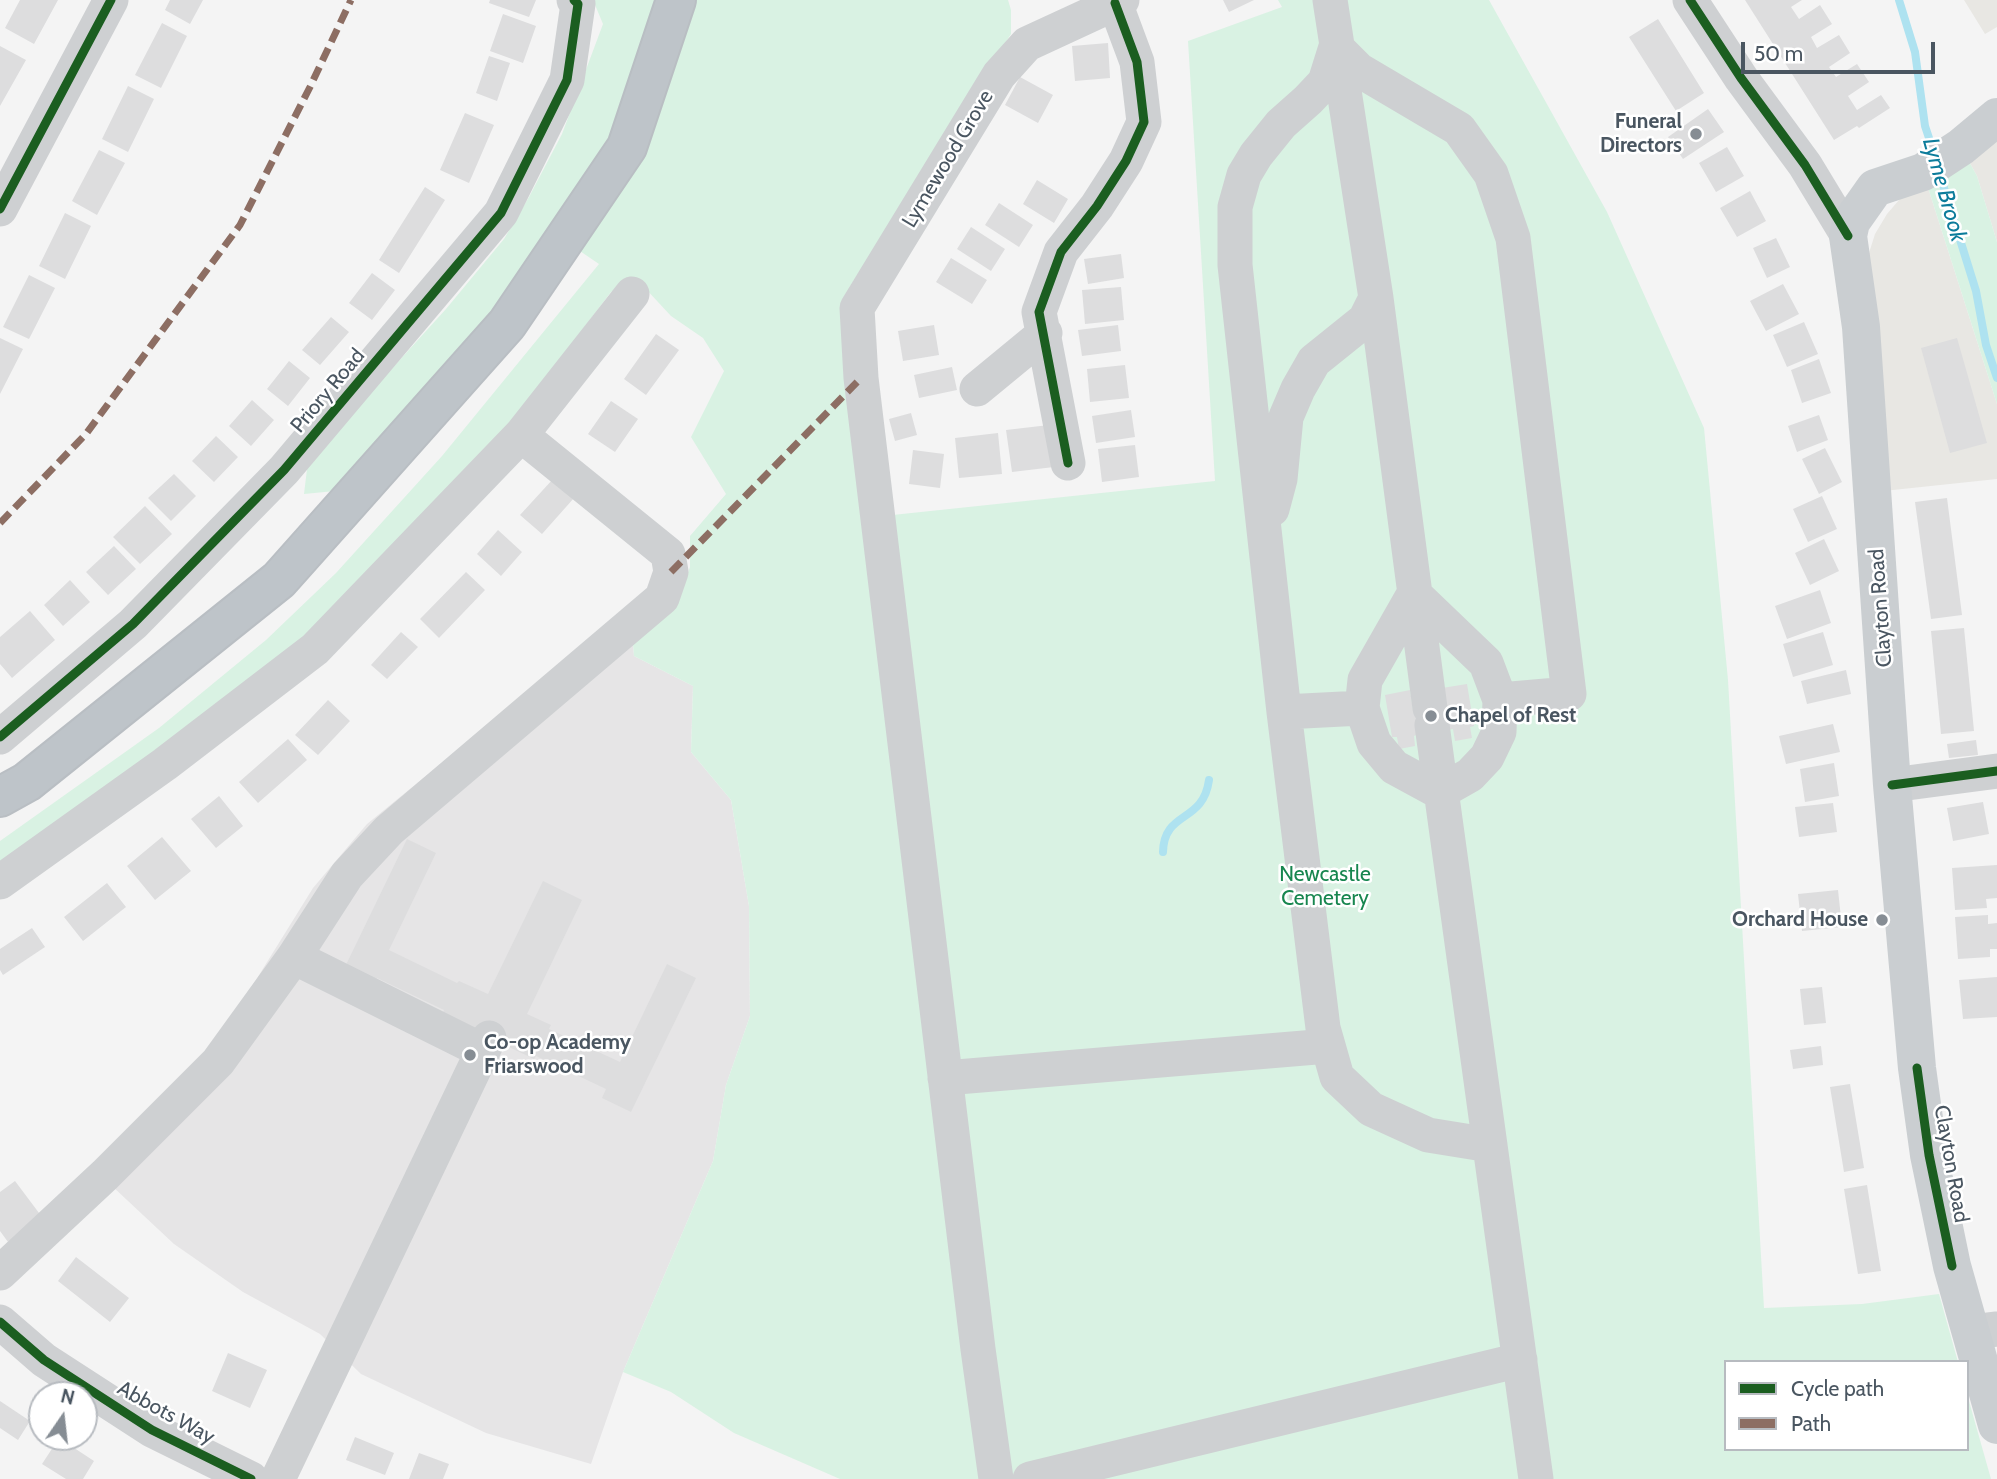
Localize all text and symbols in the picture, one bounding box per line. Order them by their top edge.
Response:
scale bar [1745,28,1939,72]
text: 50 m [1754,41,1803,66]
street label: Lymewood Grove [897,86,999,232]
place label: Funeral Directors [1600,109,1682,159]
marker: Funeral Directors [1688,126,1704,142]
water label: Lyme Brook [1916,135,1972,245]
street label: Priory Road [286,344,370,438]
street label: Clayton Road [1864,548,1898,668]
place label: Chapel of Rest [1445,703,1576,729]
marker: Chapel of Rest [1423,708,1439,724]
park label: Newcastle Cemetery [1279,862,1371,912]
place label: Orchard House [1732,907,1868,933]
marker: Orchard House [1874,912,1890,928]
place label: Co-op Academy Friarswood [484,1030,631,1080]
marker: Co-op Academy Friarswood [462,1047,478,1063]
street label: Clayton Road [1928,1103,1974,1225]
legend [1724,1360,1969,1451]
street label: Abbots Way [113,1376,219,1450]
text: Cycle path [1791,1376,1884,1401]
north arrow [28,1381,98,1451]
text: N [58,1384,77,1410]
text: Path [1791,1411,1831,1436]

